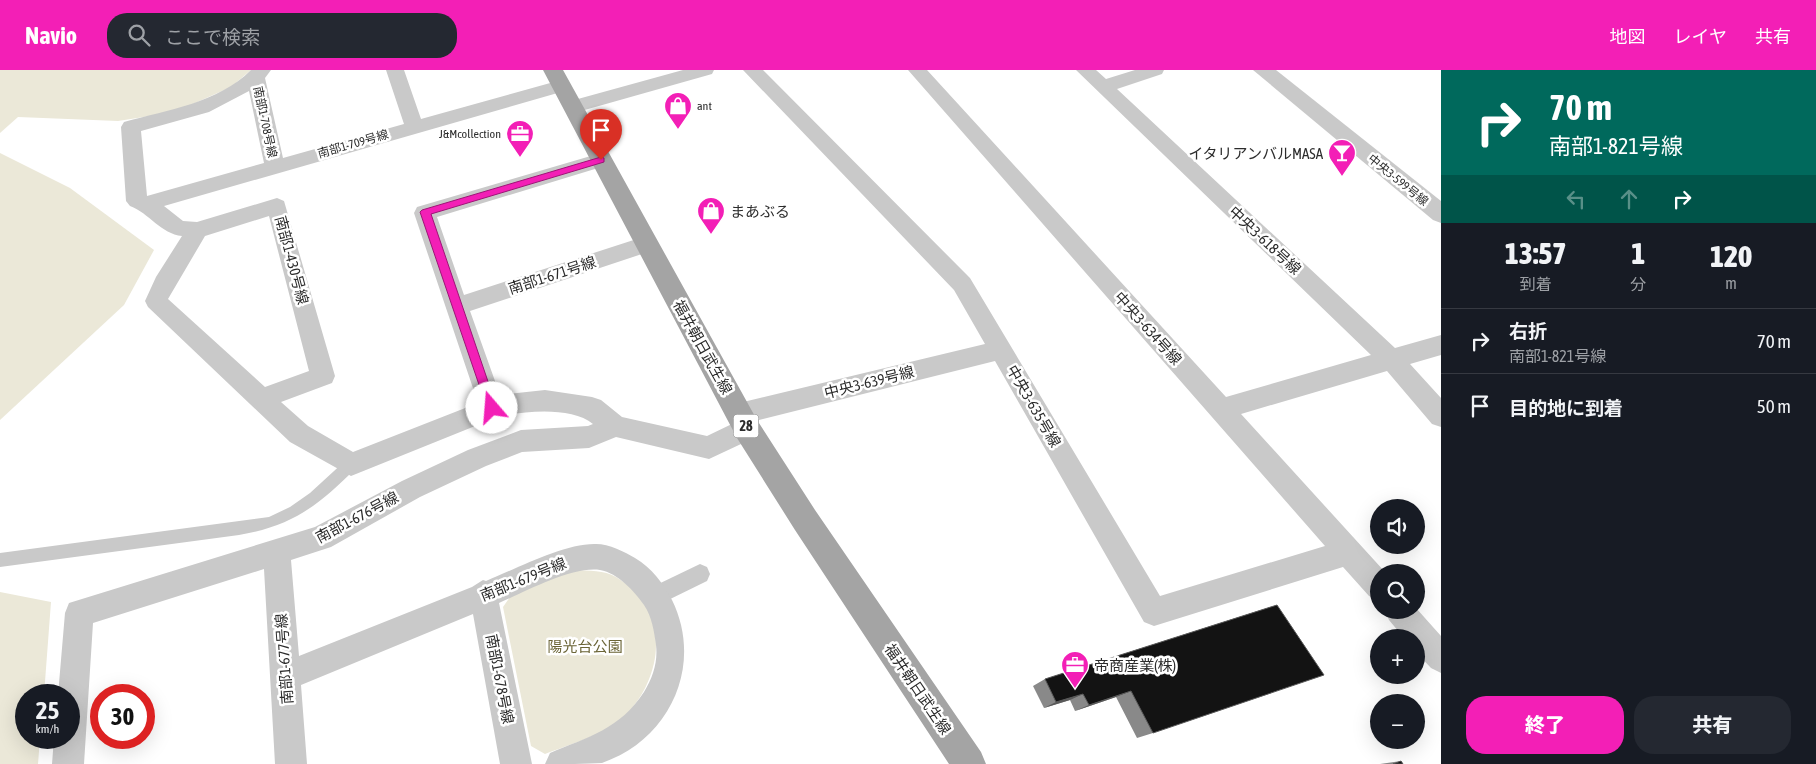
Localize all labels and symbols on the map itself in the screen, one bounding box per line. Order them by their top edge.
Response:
street label: 南部1-708号線 [251,85,279,159]
shop icon: ant [663,91,693,130]
place label: ant [697,99,712,113]
pin [580,109,622,160]
office icon: J&Mcollection [505,119,535,158]
street label: 南部1-709号線 [316,127,390,161]
place label: J&Mcollection [439,127,501,141]
bar icon: イタリアンバルMASA [1327,138,1357,177]
place label: イタリアンバルMASA [1188,145,1324,162]
street label: 中央3-599号線 [1365,151,1431,209]
shop icon: まあぶる [696,196,726,235]
street label: 中央3-618号線 [1226,202,1304,278]
place label: まあぶる [730,203,790,220]
street label: 南部1-430号線 [272,214,312,306]
street label: 南部1-671号線 [506,253,598,297]
street label: 中央3-634号線 [1111,288,1185,368]
street label: 福井朝日武生線 [670,297,736,397]
street label: 中央3-635号線 [1004,362,1064,450]
street label: 中央3-639号線 [822,363,916,401]
position arrow [465,381,517,433]
road number: 28 [734,414,758,438]
street label: 南部1-676号線 [313,488,401,546]
street label: 南部1-679号線 [478,554,568,604]
street label: 南部1-677号線 [272,613,296,705]
street label: 南部1-678号線 [483,633,517,725]
park label: 陽光台公園 [547,638,623,655]
street label: 福井朝日武生線 [882,641,954,737]
office icon: 帝商産業(株) [1060,650,1090,689]
place label: 帝商産業(株) [1094,657,1176,674]
speed limit sign: 30 [90,684,155,749]

